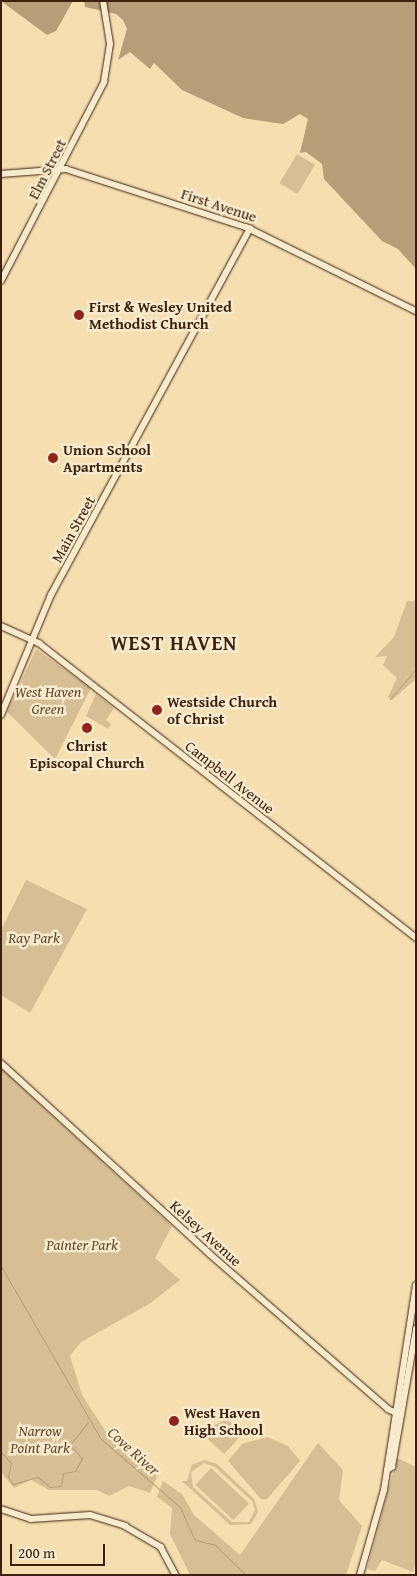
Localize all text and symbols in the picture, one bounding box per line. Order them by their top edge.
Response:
street label: Elm Street [24,136,70,202]
street label: First Avenue [179,184,259,226]
place label: First & Wesley United Methodist Church [89,297,232,332]
marker: First & Wesley United Methodist Church [73,309,85,321]
place label: Union School Apartments [63,440,151,475]
marker: Union School Apartments [47,452,59,464]
street label: Main Street [47,493,99,565]
district label: WEST HAVEN [109,630,239,654]
park label: West Haven Green [15,682,81,717]
place label: Westside Church of Christ [167,692,277,727]
marker: Westside Church of Christ [151,704,163,716]
marker: Christ Episcopal Church [81,722,93,734]
place label: Christ Episcopal Church [30,736,144,771]
street label: Campbell Avenue [182,737,278,817]
park label: Ray Park [8,929,60,947]
street label: Kelsey Avenue [167,1196,245,1270]
park label: Painter Park [46,1236,118,1254]
place label: West Haven High School [184,1403,263,1438]
marker: West Haven High School [168,1415,180,1427]
park label: Narrow Point Park [10,1421,70,1456]
water label: Cove River [104,1423,164,1479]
scale bar [12,1534,108,1566]
text: 200 m [18,1542,55,1563]

